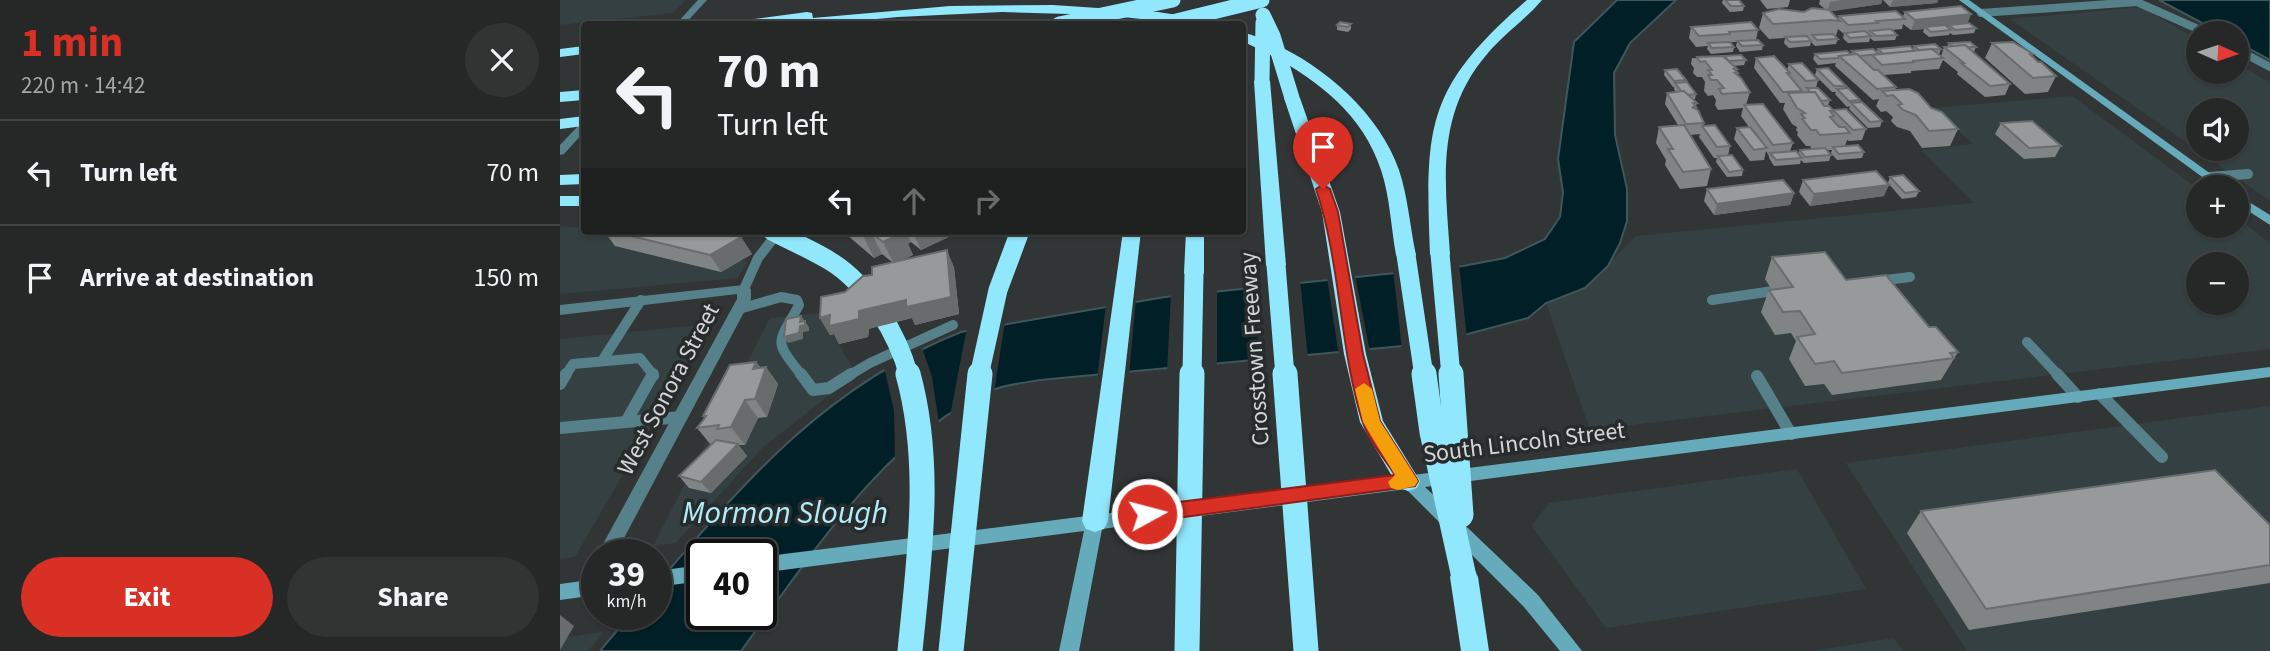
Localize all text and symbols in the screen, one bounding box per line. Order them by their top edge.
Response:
text: 1 min [21,13,123,73]
north arrow [2186,21,2249,84]
map controls [2186,21,2249,315]
button: close [465,23,539,97]
text: 70 m [717,37,821,107]
icon: left [602,49,693,140]
text: 220 m · 14:42 [21,69,145,102]
button: sound [2186,98,2249,161]
text: Turn left [717,102,828,148]
pin [1293,117,1353,189]
icon: arrive [1304,128,1342,166]
icon: left [21,154,59,192]
text: Turn left [80,154,177,191]
text: 70 m [486,154,539,191]
button: + [2186,175,2249,238]
icon: left [822,182,860,220]
icon: ahead [895,182,933,220]
icon: right [968,182,1006,220]
street label: Crosstown Freeway [1230,251,1279,447]
button: − [2186,252,2249,315]
icon: arrive [21,259,59,297]
text: Arrive at destination [80,259,314,296]
text: 150 m [473,259,539,296]
street label: West Sonora Street [608,297,728,481]
street label: South Lincoln Street [1421,413,1627,472]
position arrow [1110,477,1184,551]
water label: Mormon Slough [682,490,888,536]
speed limit sign: 40 [686,539,777,630]
text: 39 [608,550,645,600]
button: Exit [21,557,273,637]
button: Share [287,557,539,637]
text: km/h [607,589,646,614]

